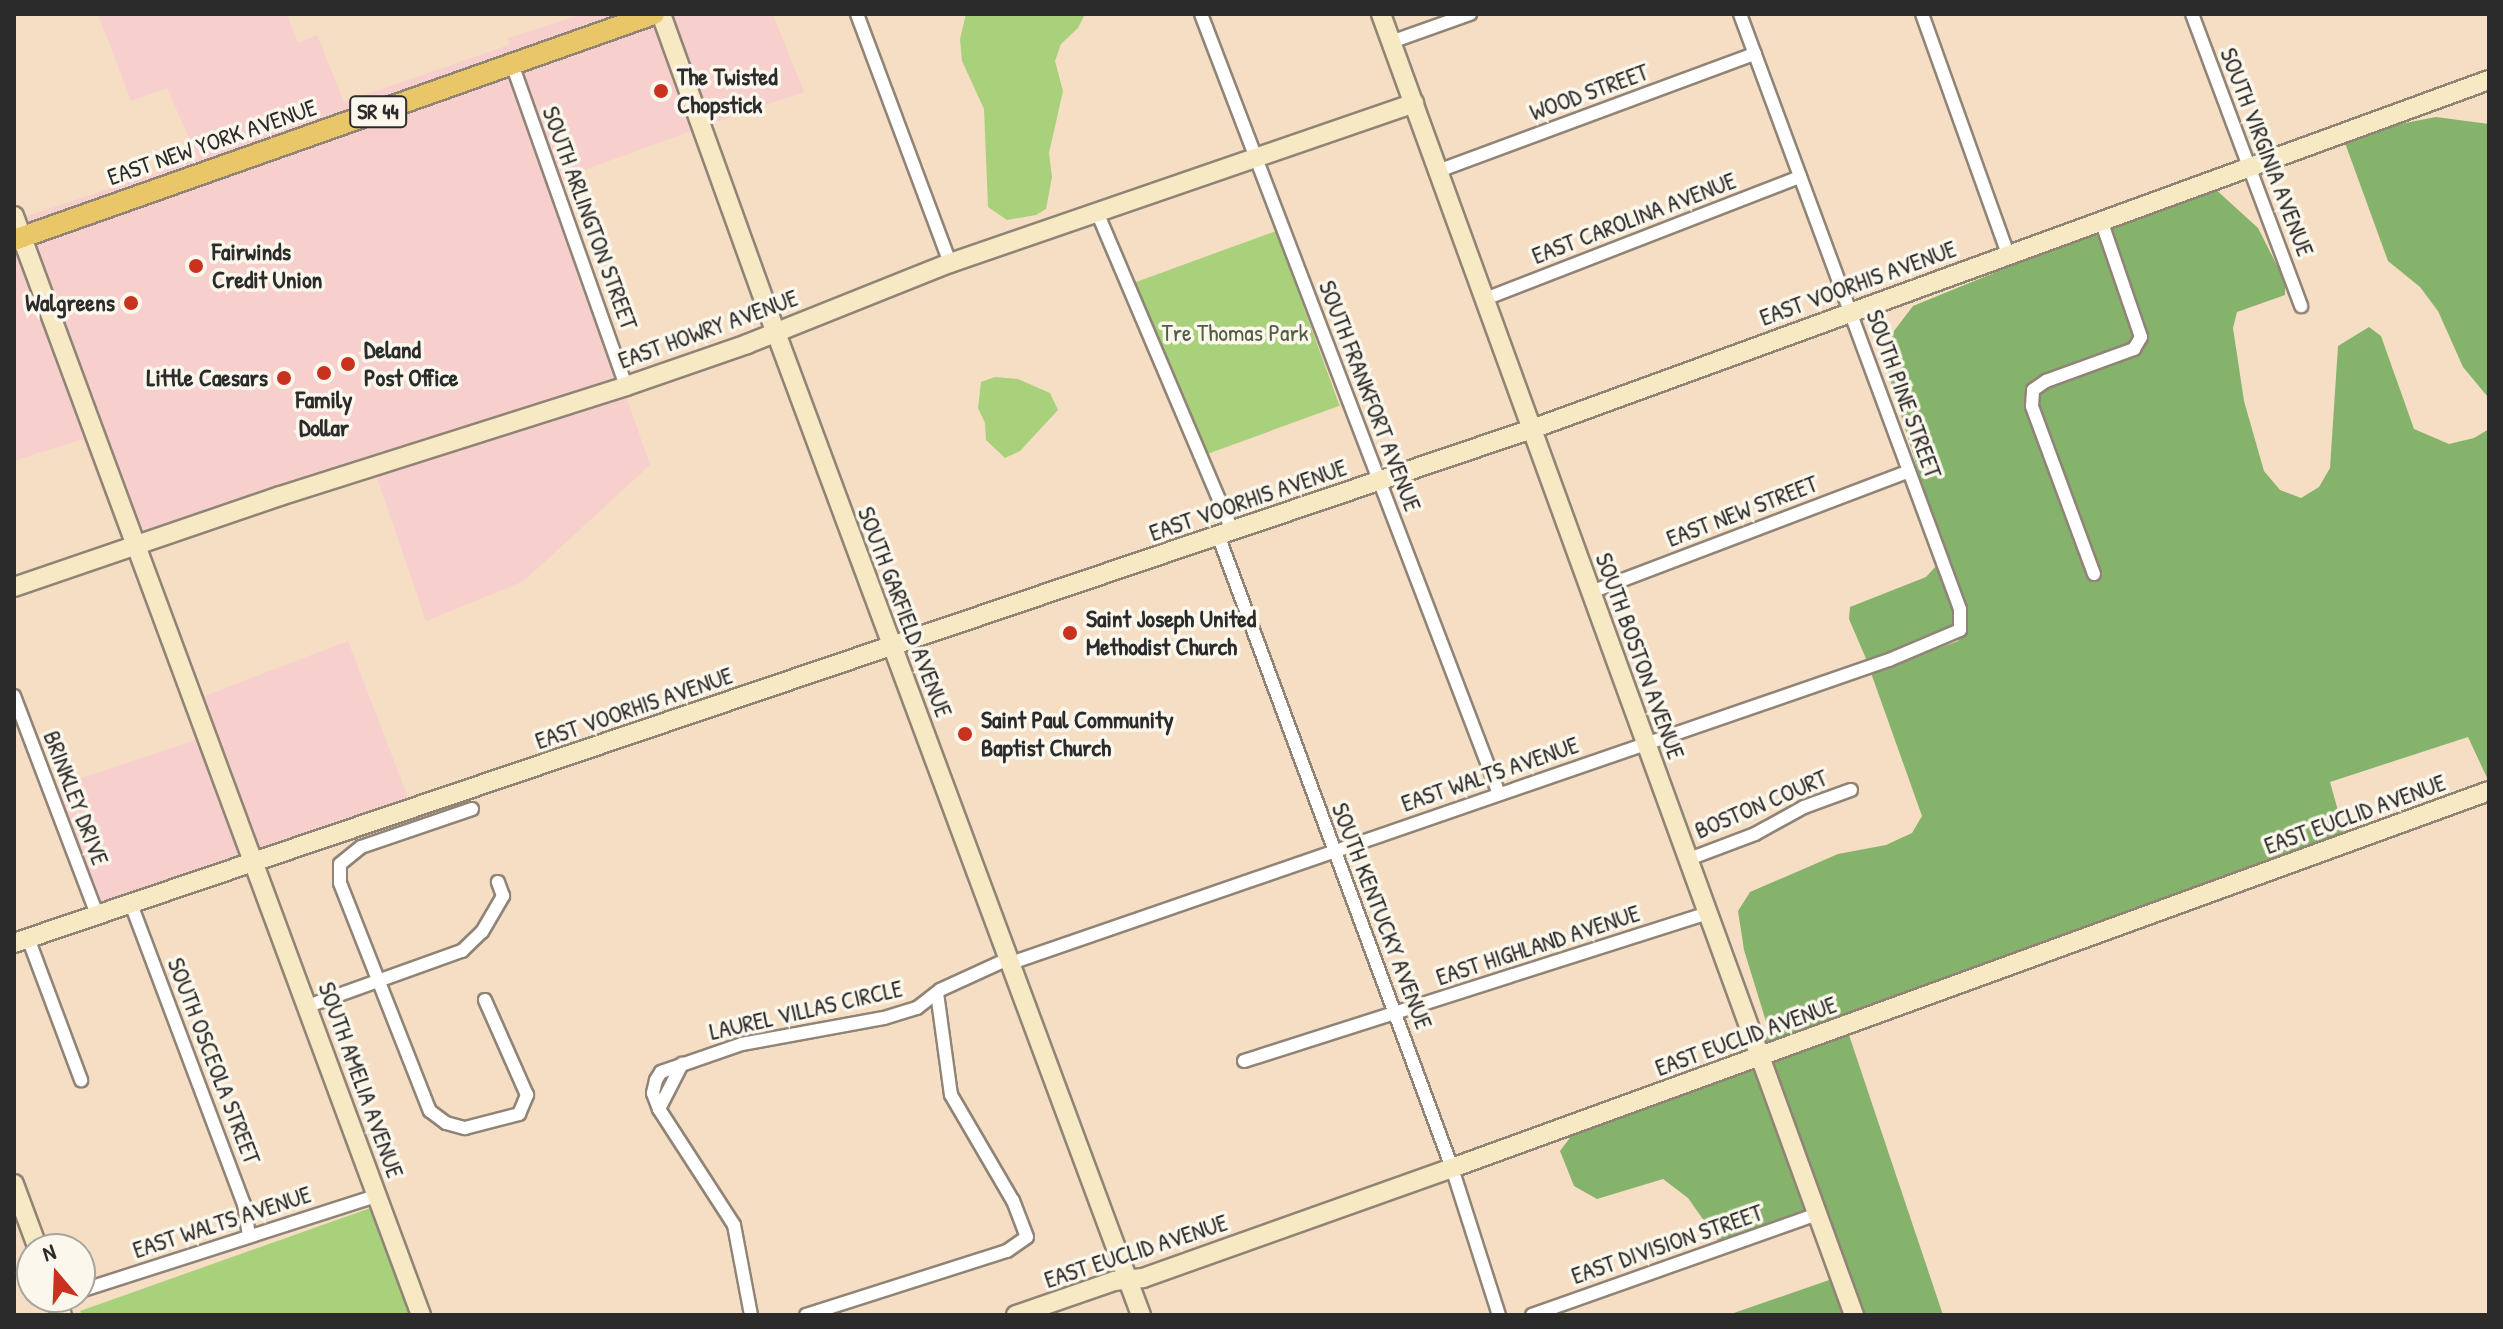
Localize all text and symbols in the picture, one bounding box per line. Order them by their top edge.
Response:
street label: SOUTH VIRGINIA AVENUE [2214,44,2320,260]
street label: WOOD STREET [1526,57,1652,127]
place label: The Twisted Chopstick [677,63,778,119]
marker: The Twisted Chopstick [652,82,670,100]
street label: EAST NEW YORK AVENUE [104,93,320,191]
road number: SR 44 [348,94,408,130]
street label: SOUTH ARLINGTON STREET [536,102,644,334]
street label: EAST CAROLINA AVENUE [1528,166,1740,270]
street label: EAST VOORHIS AVENUE [1756,234,1960,332]
place label: Fairwinds Credit Union [212,238,322,294]
marker: Fairwinds Credit Union [187,257,205,275]
street label: SOUTH FRANKFORT AVENUE [1313,277,1427,515]
street label: EAST HOWRY AVENUE [614,283,802,375]
place label: Walgreens [25,289,115,317]
marker: Walgreens [122,294,140,312]
street label: SOUTH PINE STREET [1860,306,1948,482]
park label: Tre Thomas Park [1161,319,1309,347]
place label: Deland Post Office [364,336,458,392]
marker: Deland Post Office [339,355,357,373]
place label: Little Caesars [146,364,268,392]
marker: Family Dollar [315,364,333,382]
marker: Little Caesars [275,369,293,387]
place label: Family Dollar [296,386,352,442]
street label: EAST VOORHIS AVENUE [1145,453,1351,547]
street label: EAST NEW STREET [1662,469,1822,553]
street label: SOUTH GARFIELD AVENUE [852,503,958,721]
street label: SOUTH BOSTON AVENUE [1589,549,1691,763]
place label: Saint Joseph United Methodist Church [1086,605,1256,661]
marker: Saint Joseph United Methodist Church [1061,624,1079,642]
street label: EAST VOORHIS AVENUE [531,661,737,755]
place label: Saint Paul Community Baptist Church [981,706,1174,762]
marker: Saint Paul Community Baptist Church [956,725,974,743]
street label: BRINKLEY DRIVE [37,727,115,869]
street label: EAST WALTS AVENUE [1398,730,1582,818]
street label: BOSTON COURT [1690,763,1832,845]
street label: EAST EUCLID AVENUE [2260,768,2450,860]
street label: SOUTH KENTUCKY AVENUE [1326,799,1438,1033]
street label: EAST HIGHLAND AVENUE [1433,898,1643,992]
street label: SOUTH OSCEOLA STREET [161,954,267,1168]
street label: LAUREL VILLAS CIRCLE [707,974,905,1046]
street label: SOUTH AMELIA AVENUE [312,978,410,1182]
street label: EAST EUCLID AVENUE [1651,990,1841,1082]
street label: EAST WALTS AVENUE [129,1180,315,1264]
street label: EAST DIVISION STREET [1568,1198,1766,1290]
street label: EAST EUCLID AVENUE [1041,1208,1231,1294]
north arrow [16,1233,96,1313]
text: N [38,1236,59,1268]

